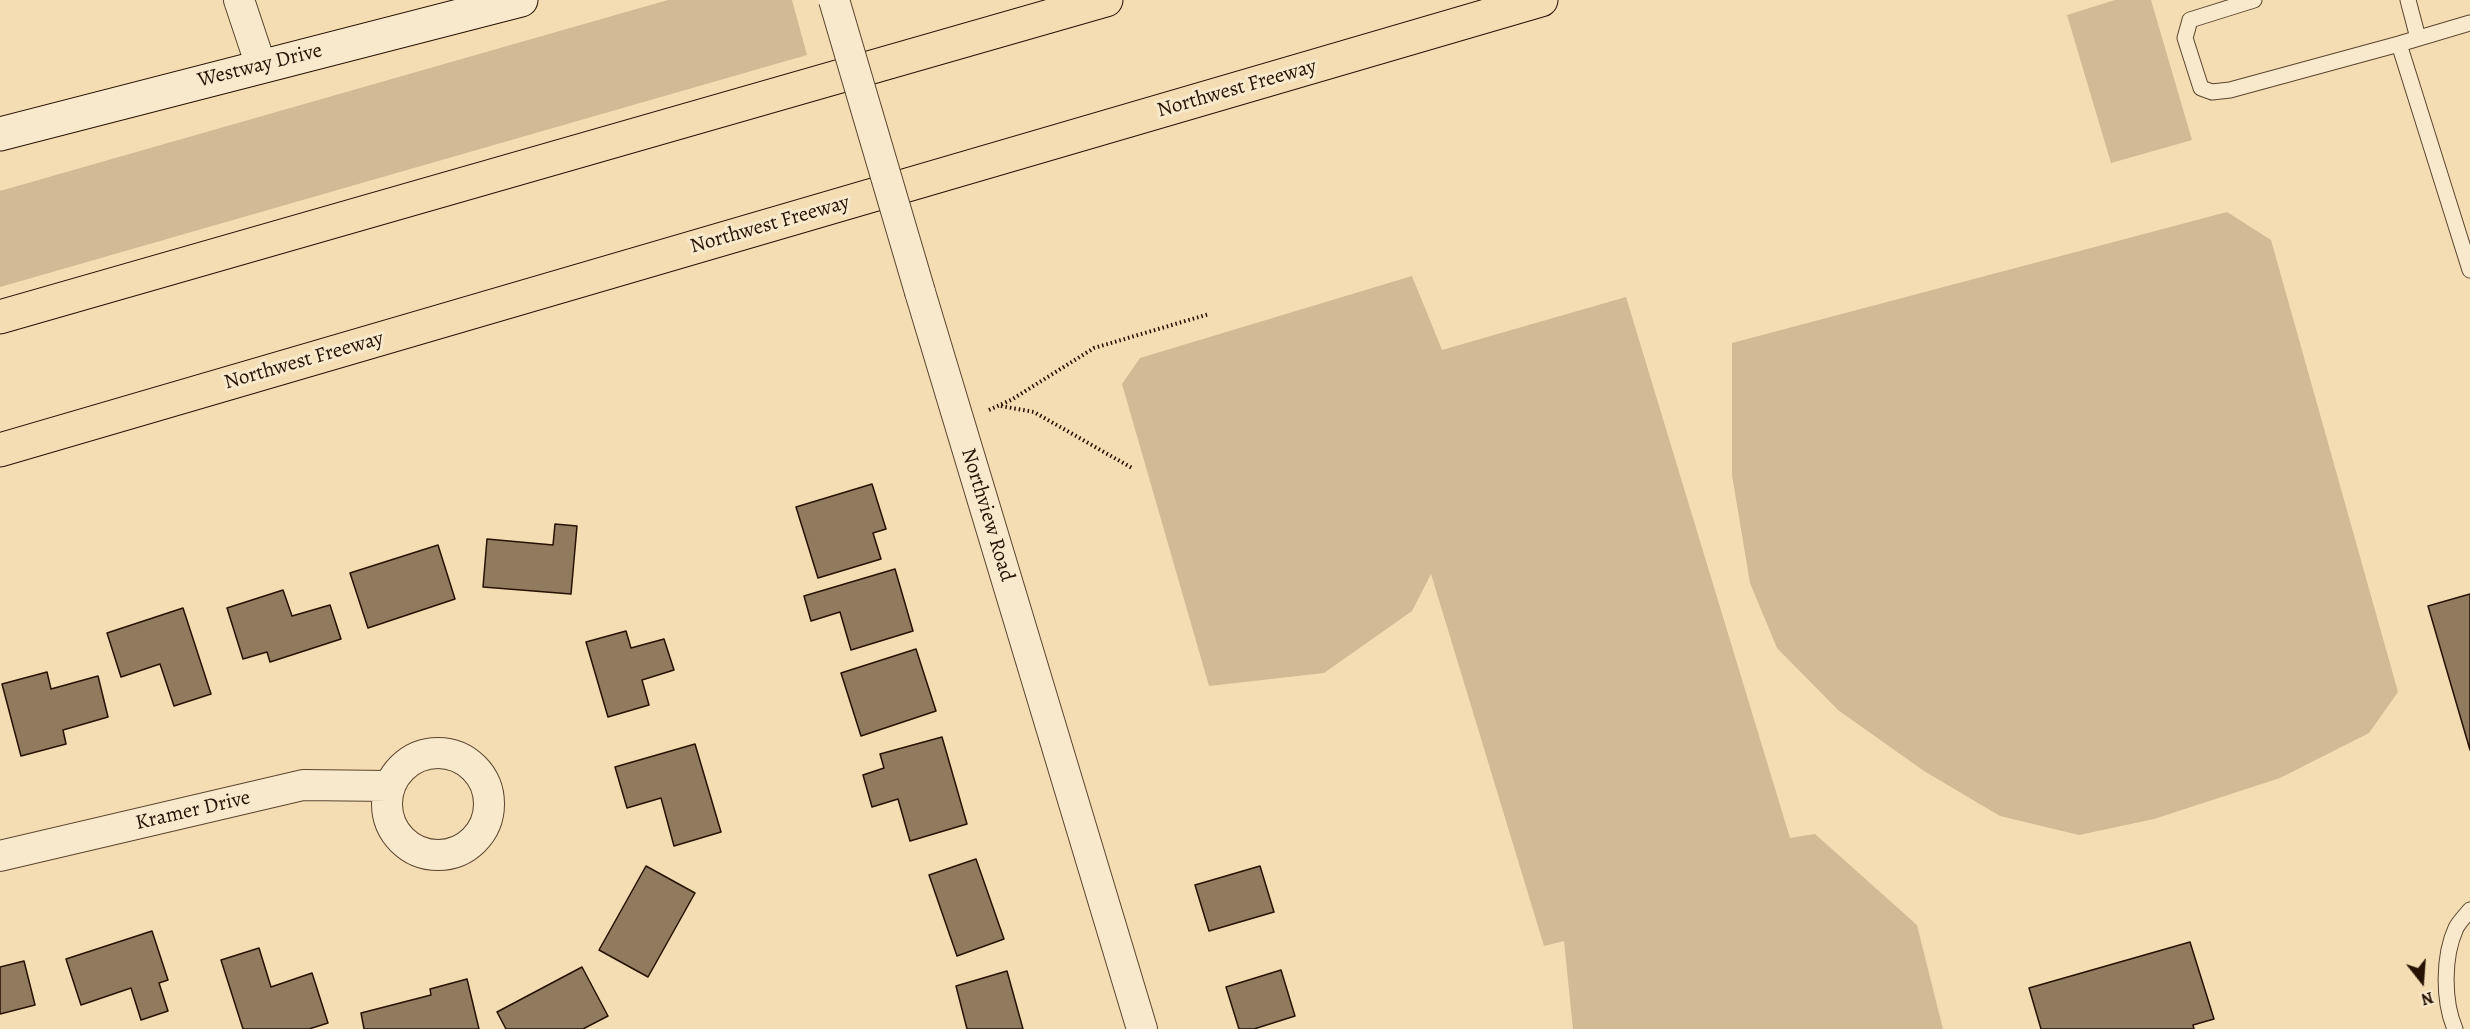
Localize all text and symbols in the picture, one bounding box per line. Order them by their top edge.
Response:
street label: Westway Drive [195,38,325,94]
street label: Northwest Freeway [1154,54,1320,124]
street label: Northwest Freeway [687,190,853,260]
street label: Northwest Freeway [221,326,387,396]
street label: Northview Road [955,445,1019,585]
street label: Kramer Drive [133,786,253,836]
north arrow [2392,951,2452,1011]
text: N [2418,986,2436,1010]

